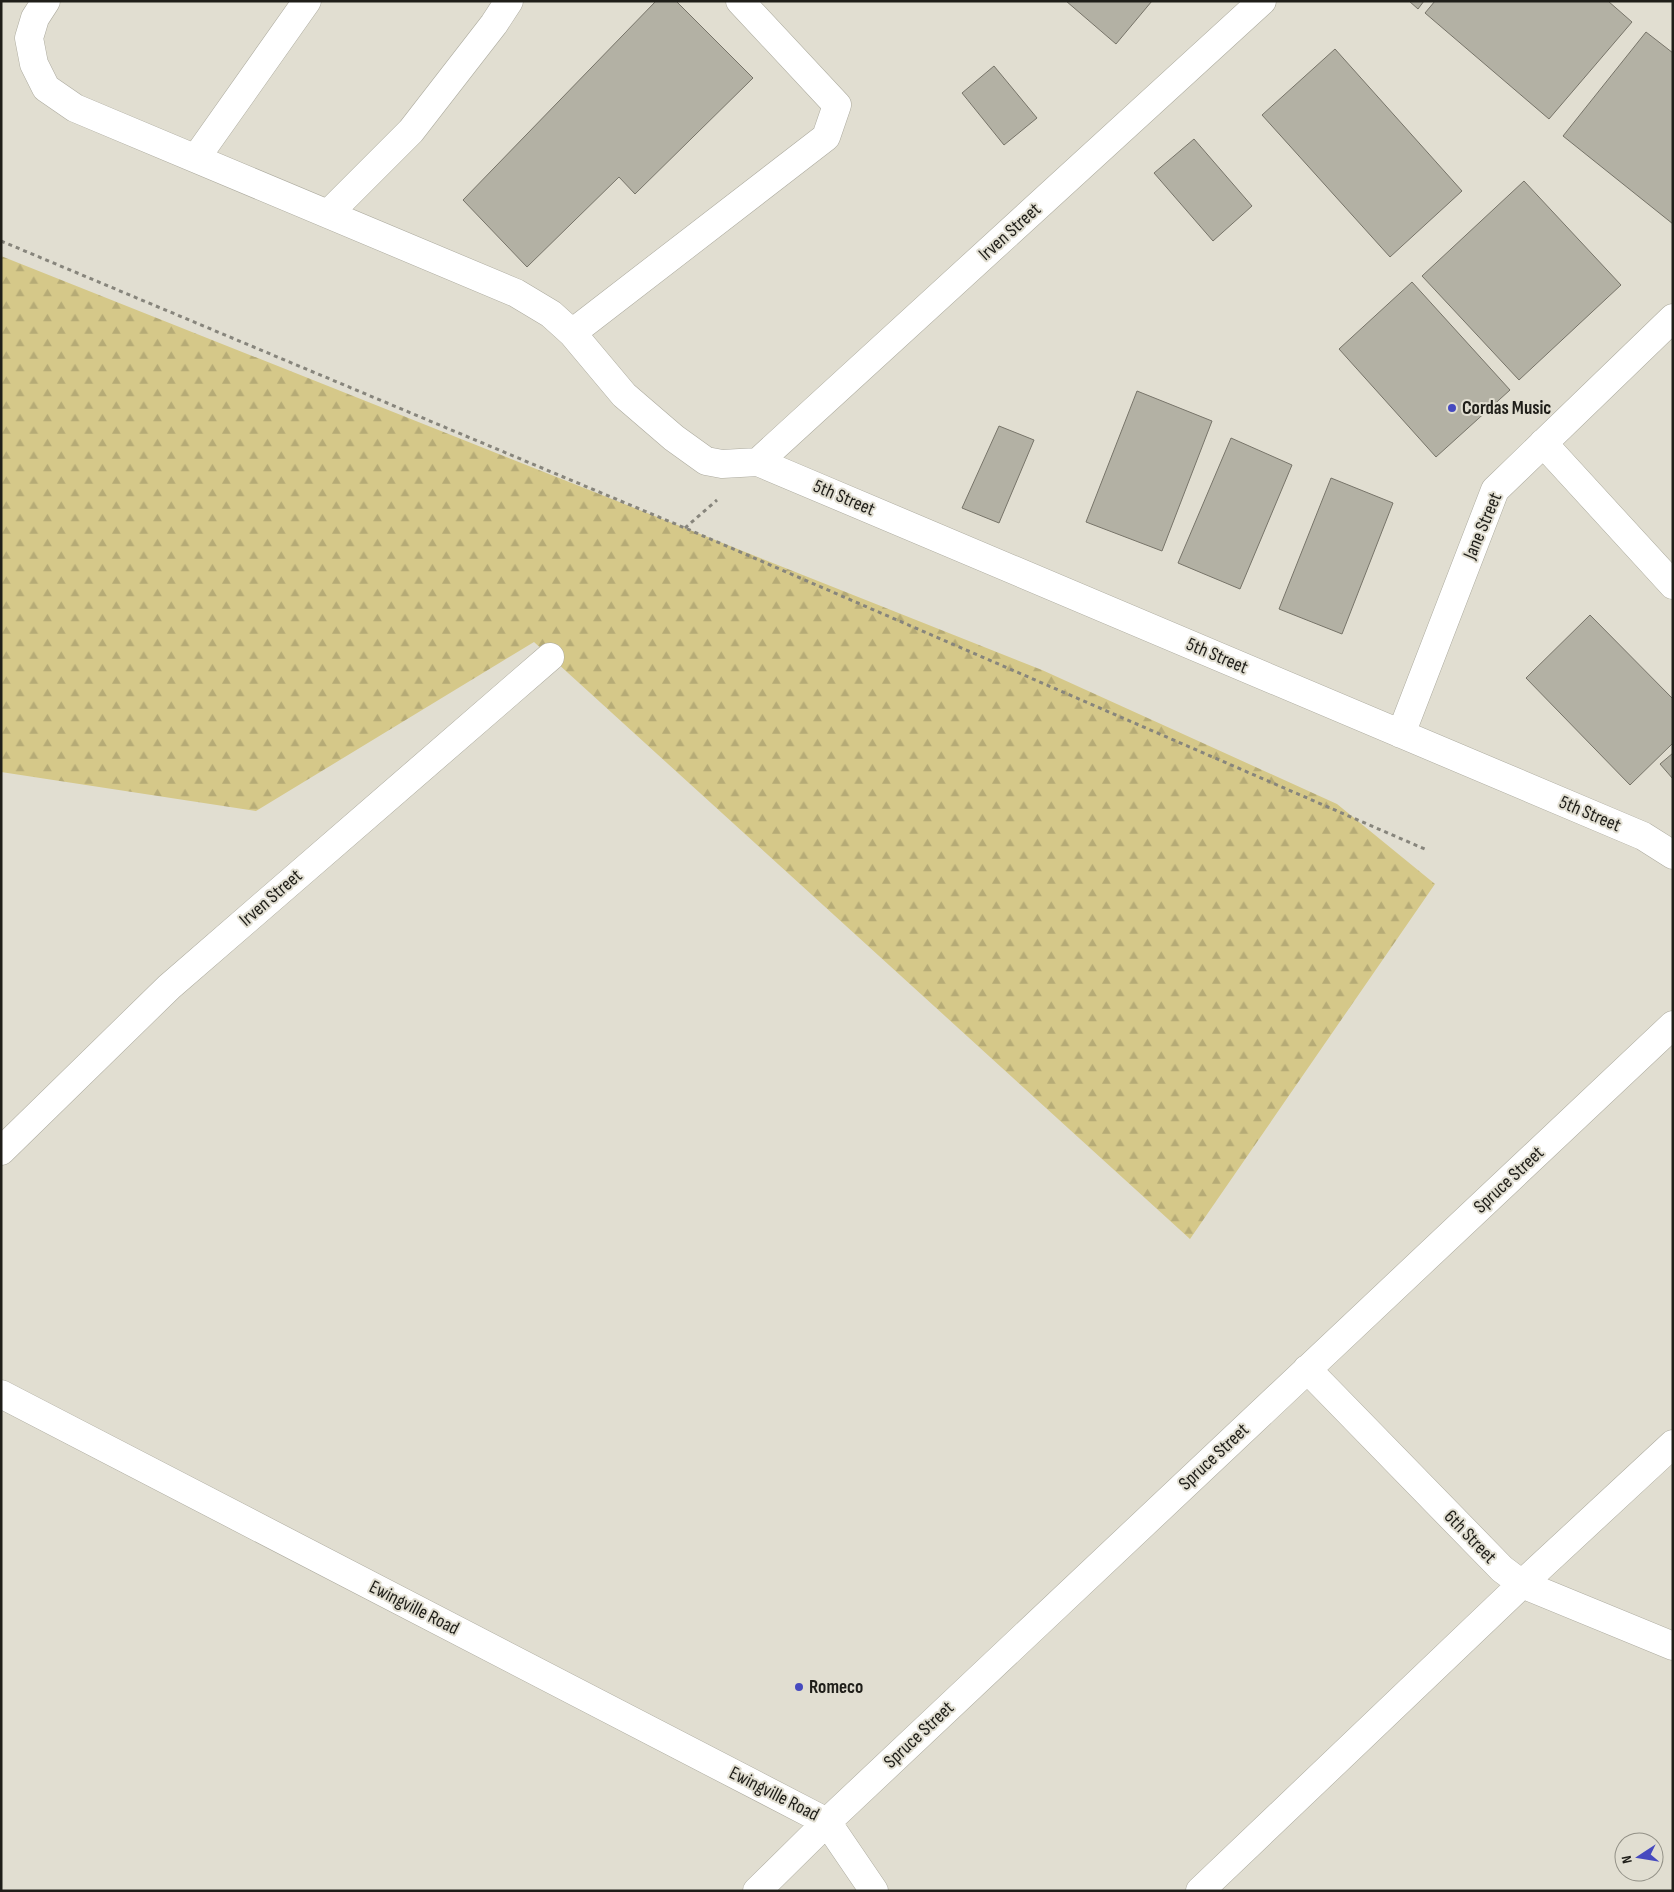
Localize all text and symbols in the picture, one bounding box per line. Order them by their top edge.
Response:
street label: Irven Street [974,198,1046,266]
place label: Cordas Music [1462,397,1551,420]
marker: Cordas Music [1446,402,1458,414]
street label: 5th Street [810,475,878,521]
street label: Jane Street [1458,489,1507,564]
street label: 5th Street [1183,633,1251,679]
street label: 5th Street [1556,791,1624,837]
street label: Irven Street [235,864,307,931]
street label: Spruce Street [1469,1142,1549,1218]
street label: Spruce Street [1174,1419,1254,1495]
street label: 6th Street [1439,1505,1501,1569]
street label: Ewingville Road [365,1576,463,1640]
place label: Romeco [809,1676,863,1699]
marker: Romeco [793,1681,805,1693]
street label: Spruce Street [879,1697,959,1773]
street label: Ewingville Road [725,1762,823,1826]
north arrow [1614,1832,1664,1882]
text: N [1618,1854,1636,1865]

